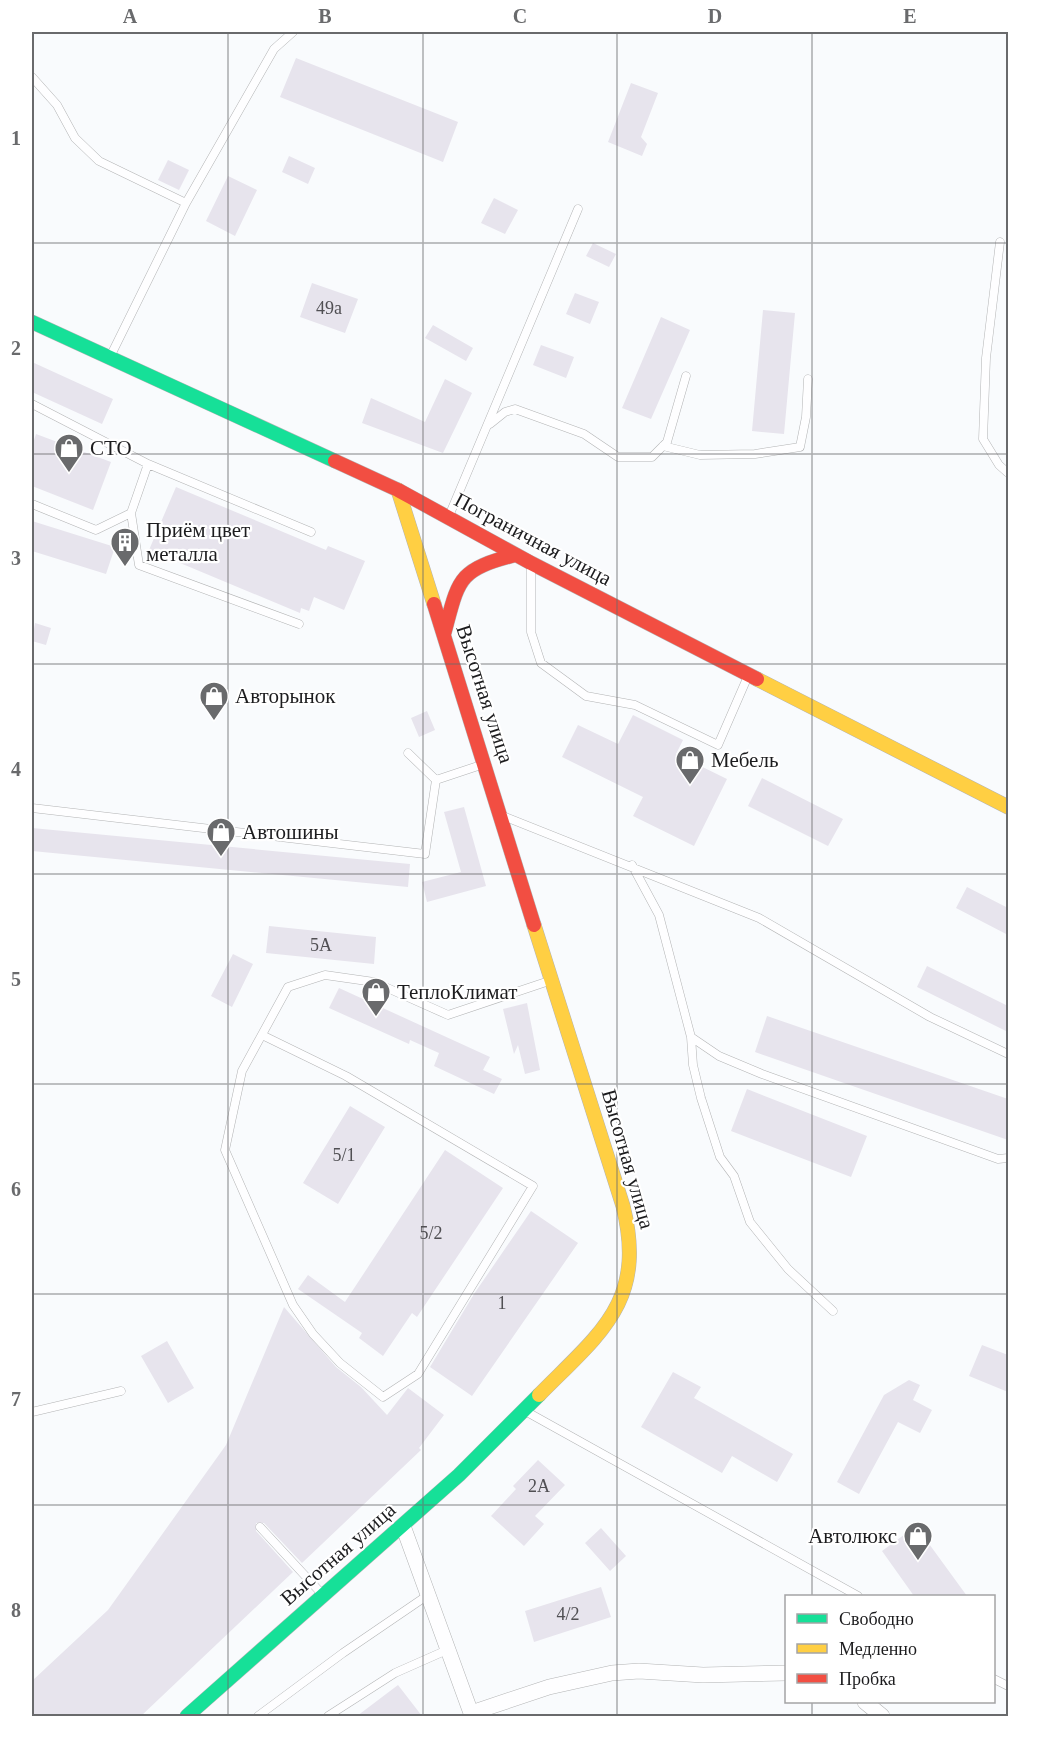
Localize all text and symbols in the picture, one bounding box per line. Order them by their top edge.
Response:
text: A [123,5,138,27]
text: B [318,5,332,27]
text: C [513,5,527,27]
text: D [708,5,722,27]
text: E [903,5,917,27]
text: 1 [11,127,21,149]
house number: 49а [316,298,342,318]
text: 2 [11,337,21,359]
shop icon: СТО [53,432,85,474]
place label: СТО [90,436,132,460]
street label: Пограничная улица [450,487,616,591]
place label: Приём цвет металла [146,518,250,566]
building icon: Приём цвет металла [109,526,141,568]
text: 3 [11,547,21,569]
street label: Высотная улица [451,622,519,767]
shop icon: Авторынок [198,680,230,722]
place label: Авторынок [235,684,336,708]
shop icon: Мебель [674,744,706,786]
place label: Мебель [711,748,779,772]
text: 4 [11,758,21,780]
shop icon: Автошины [205,816,237,858]
place label: Автошины [242,820,339,844]
house number: 5А [310,935,332,955]
text: 5 [11,968,21,990]
shop icon: ТеплоКлимат [360,976,392,1018]
place label: ТеплоКлимат [397,980,517,1004]
street label: Высотная улица [597,1086,660,1232]
house number: 5/1 [332,1145,356,1165]
text: 6 [11,1178,21,1200]
house number: 5/2 [419,1223,443,1243]
house number: 1 [498,1293,507,1313]
text: 7 [11,1388,21,1410]
house number: 2А [528,1476,550,1496]
street label: Высотная улица [276,1497,401,1610]
shop icon: Автолюкс [902,1520,934,1562]
place label: Автолюкс [808,1524,897,1548]
legend [785,1595,995,1703]
text: 8 [11,1599,21,1621]
house number: 4/2 [556,1604,580,1624]
text: Свободно [839,1609,914,1629]
text: Медленно [839,1639,917,1659]
text: Пробка [839,1669,896,1689]

